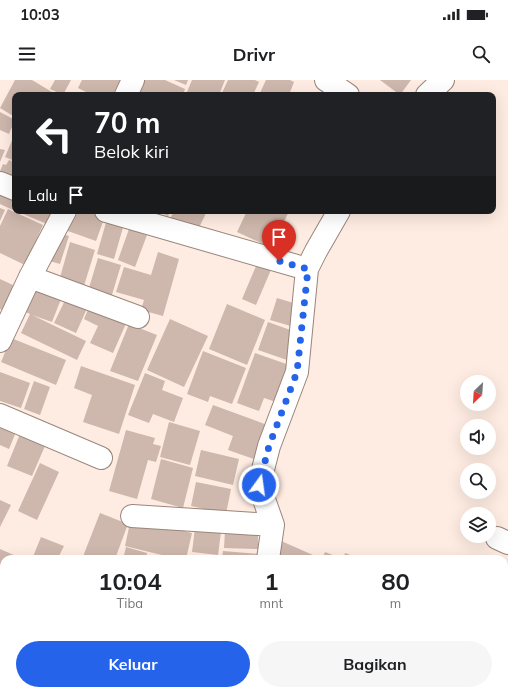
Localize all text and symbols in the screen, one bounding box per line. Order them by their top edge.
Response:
text: 10:03 [20,5,60,24]
icon: menu [16,43,38,65]
text: Drivr [233,43,275,66]
icon: search [470,43,492,65]
text: 70 m [94,105,160,140]
icon: left [28,108,80,160]
text: Belok kiri [94,140,169,163]
icon: arrive [65,184,87,206]
text: Lalu [28,186,57,205]
pin [262,220,296,261]
icon: arrive [268,226,290,248]
north arrow [460,375,496,411]
map controls [460,375,496,543]
button: sound [460,419,496,455]
button: search [460,463,496,499]
position arrow [238,464,280,506]
button: layers [460,507,496,543]
text: 10:04 [98,566,162,596]
text: 1 [264,566,279,596]
text: 80 [381,566,410,596]
text: Tiba [117,595,143,611]
text: mnt [260,595,283,611]
text: m [390,595,401,611]
button: Keluar [16,641,250,687]
button: Bagikan [258,641,492,687]

